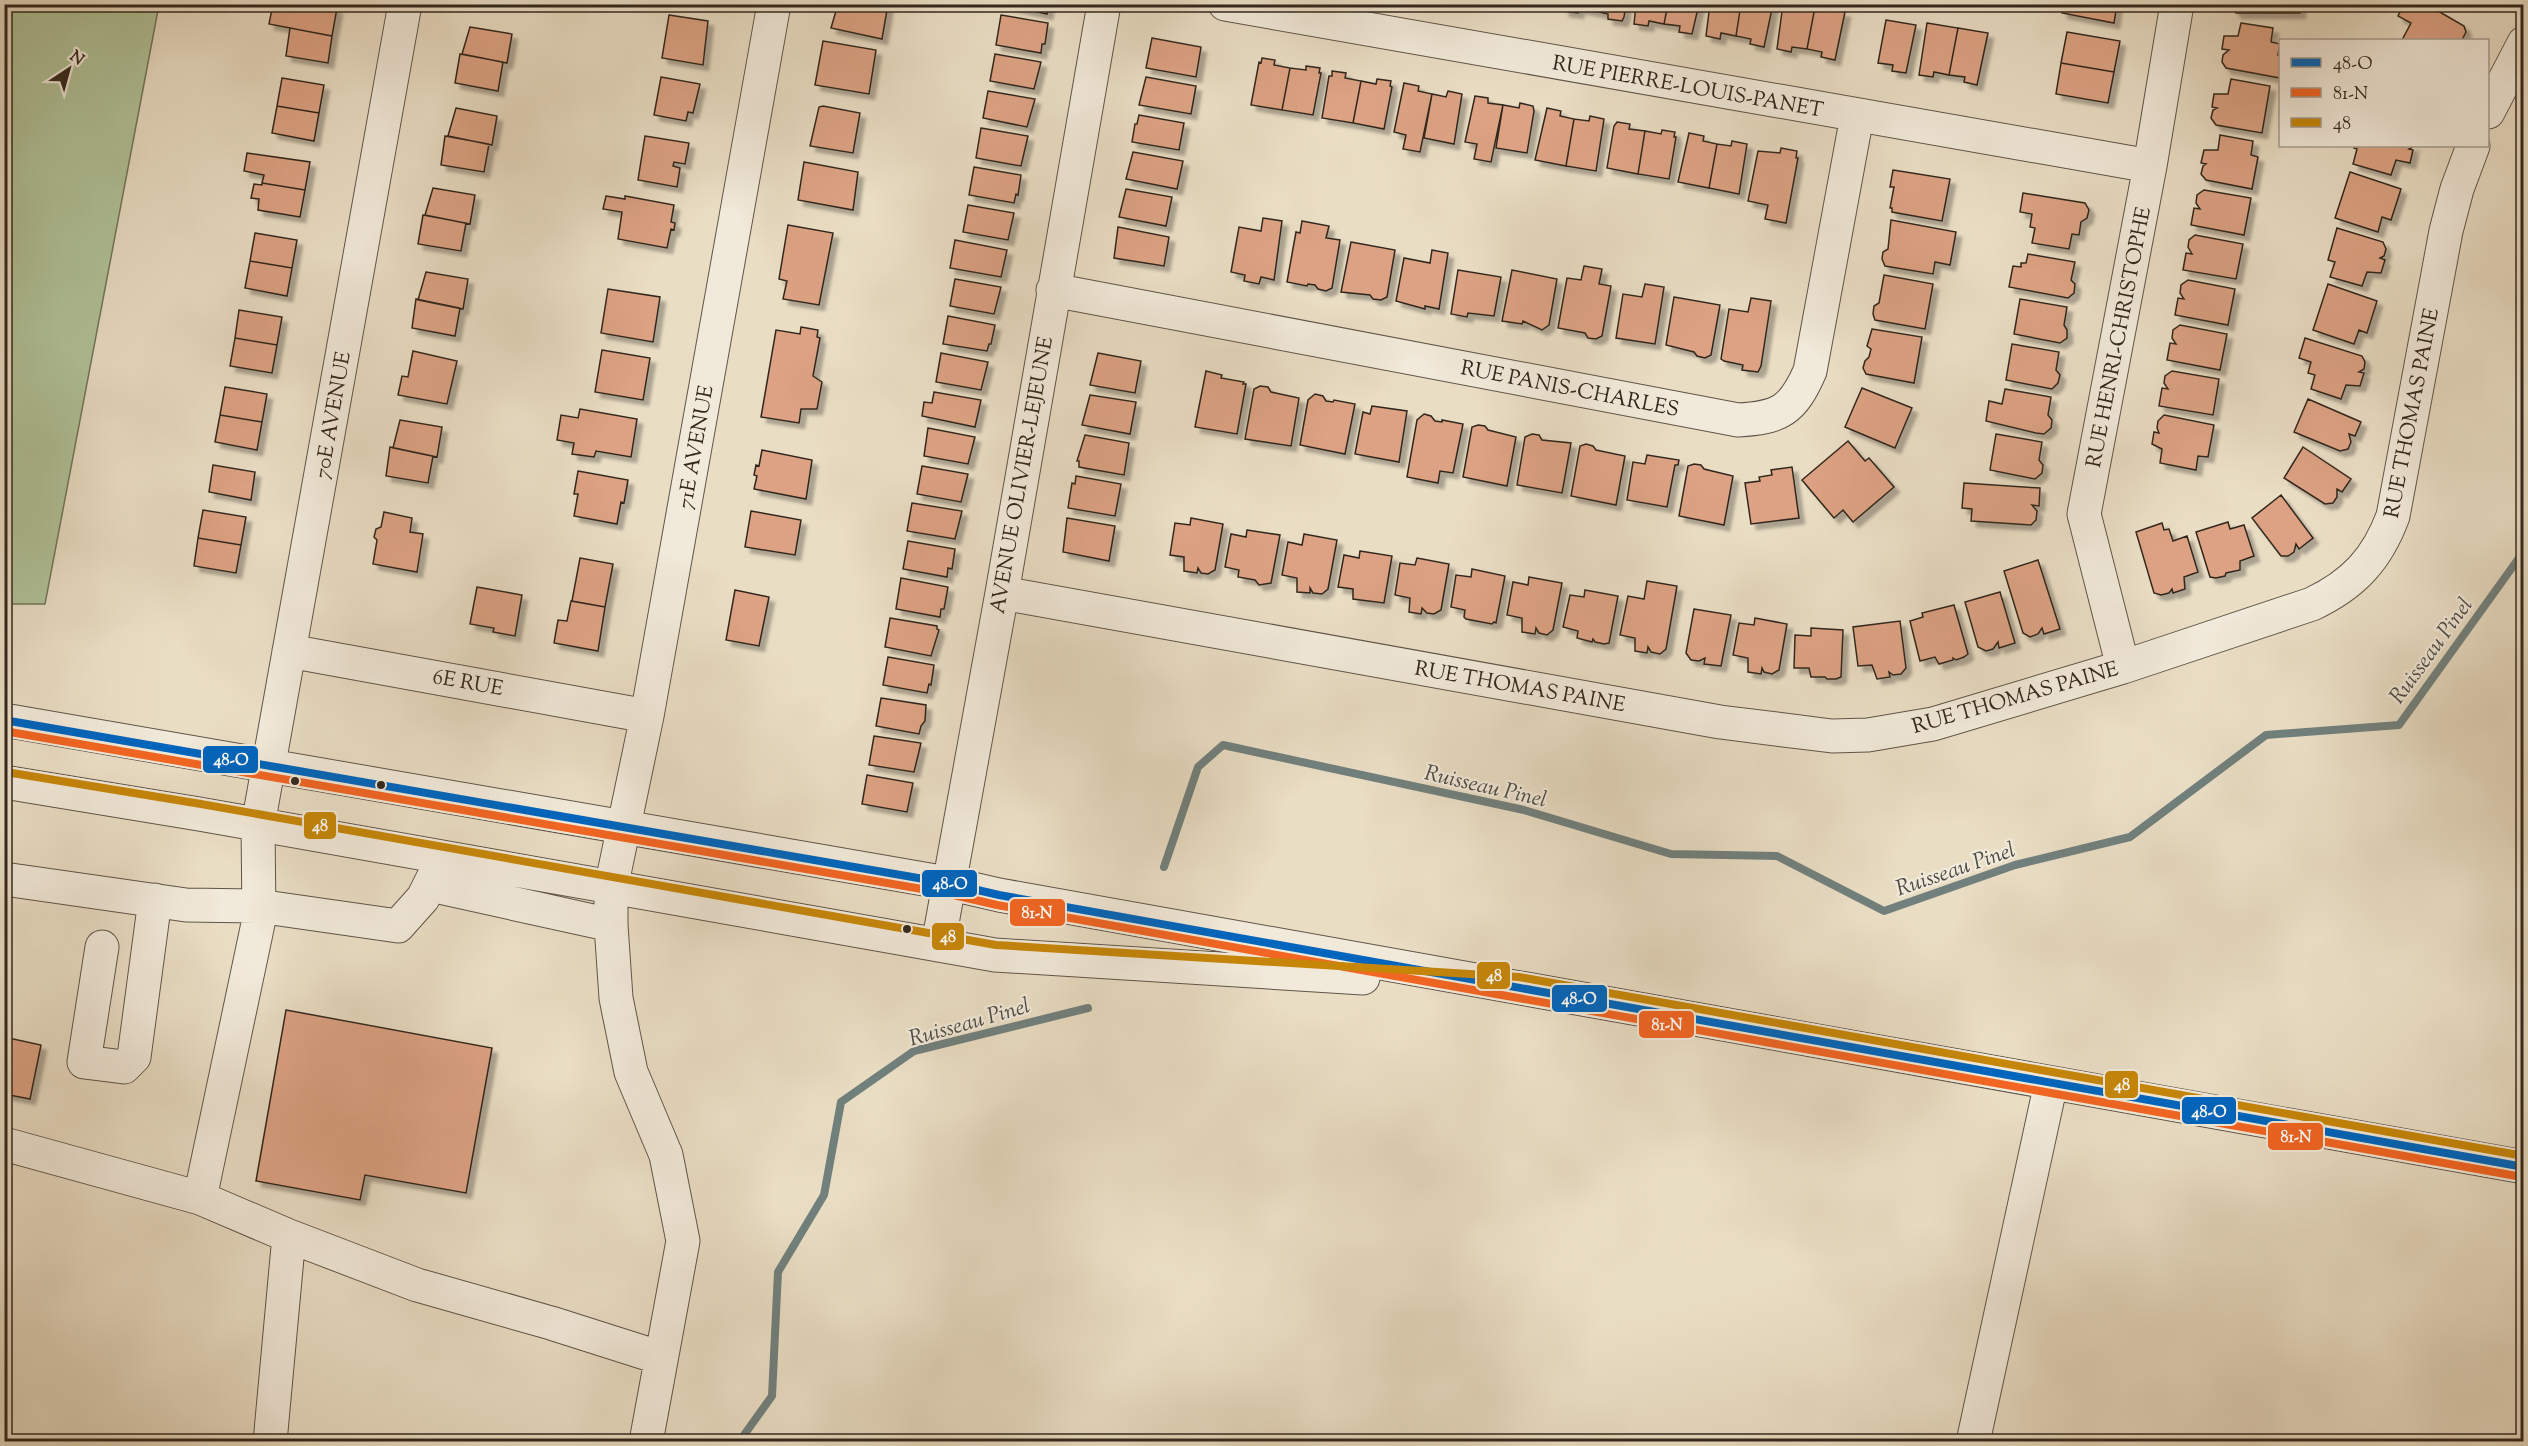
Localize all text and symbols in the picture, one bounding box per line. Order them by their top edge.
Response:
north arrow [39,39,99,99]
legend [2279,39,2489,147]
text: N [64,46,88,72]
street label: RUE PIERRE-LOUIS-PANET [1550,49,1826,127]
text: 48-O [2333,52,2373,78]
text: 81-N [2333,82,2368,108]
text: 48 [2333,112,2351,138]
street label: RUE HENRI-CHRISTOPHE [2080,204,2160,470]
street label: RUE THOMAS PAINE [2378,305,2448,521]
street label: AVENUE OLIVIER-LEJEUNE [984,334,1062,616]
street label: 70E AVENUE [308,349,360,481]
street label: RUE PANIS-CHARLES [1458,354,1681,426]
street label: 71E AVENUE [671,383,723,512]
water label: Ruisseau Pinel [2383,592,2482,712]
street label: RUE THOMAS PAINE [1412,655,1628,721]
street label: RUE THOMAS PAINE [1909,655,2123,743]
street label: 6E RUE [430,663,506,705]
line badge: 48-O [202,745,259,774]
text: 48-O [212,750,249,773]
water label: Ruisseau Pinel [1421,758,1550,818]
unlabelled marker [289,775,301,787]
unlabelled marker [375,779,387,791]
line badge: 48 [303,811,337,840]
text: 48 [311,816,328,839]
water label: Ruisseau Pinel [1892,835,2020,906]
line badge: 48-O [921,869,978,898]
text: 48-O [931,874,968,897]
line badge: 81-N [1009,898,1066,927]
text: 81-N [1021,903,1053,926]
line badge: 48 [931,922,965,951]
unlabelled marker [901,923,913,935]
text: 48 [939,927,956,950]
line badge: 48 [1476,961,1511,990]
text: 48 [1485,966,1502,989]
line badge: 48-O [1551,984,1608,1013]
text: 48-O [1560,989,1597,1012]
water label: Ruisseau Pinel [906,991,1034,1056]
line badge: 81-N [1638,1010,1695,1039]
text: 81-N [1651,1015,1683,1038]
line badge: 48 [2104,1070,2139,1099]
text: 48 [2113,1075,2130,1098]
line badge: 48-O [2181,1096,2237,1125]
text: 48-O [2190,1102,2227,1125]
line badge: 81-N [2267,1122,2324,1151]
text: 81-N [2280,1127,2312,1150]

